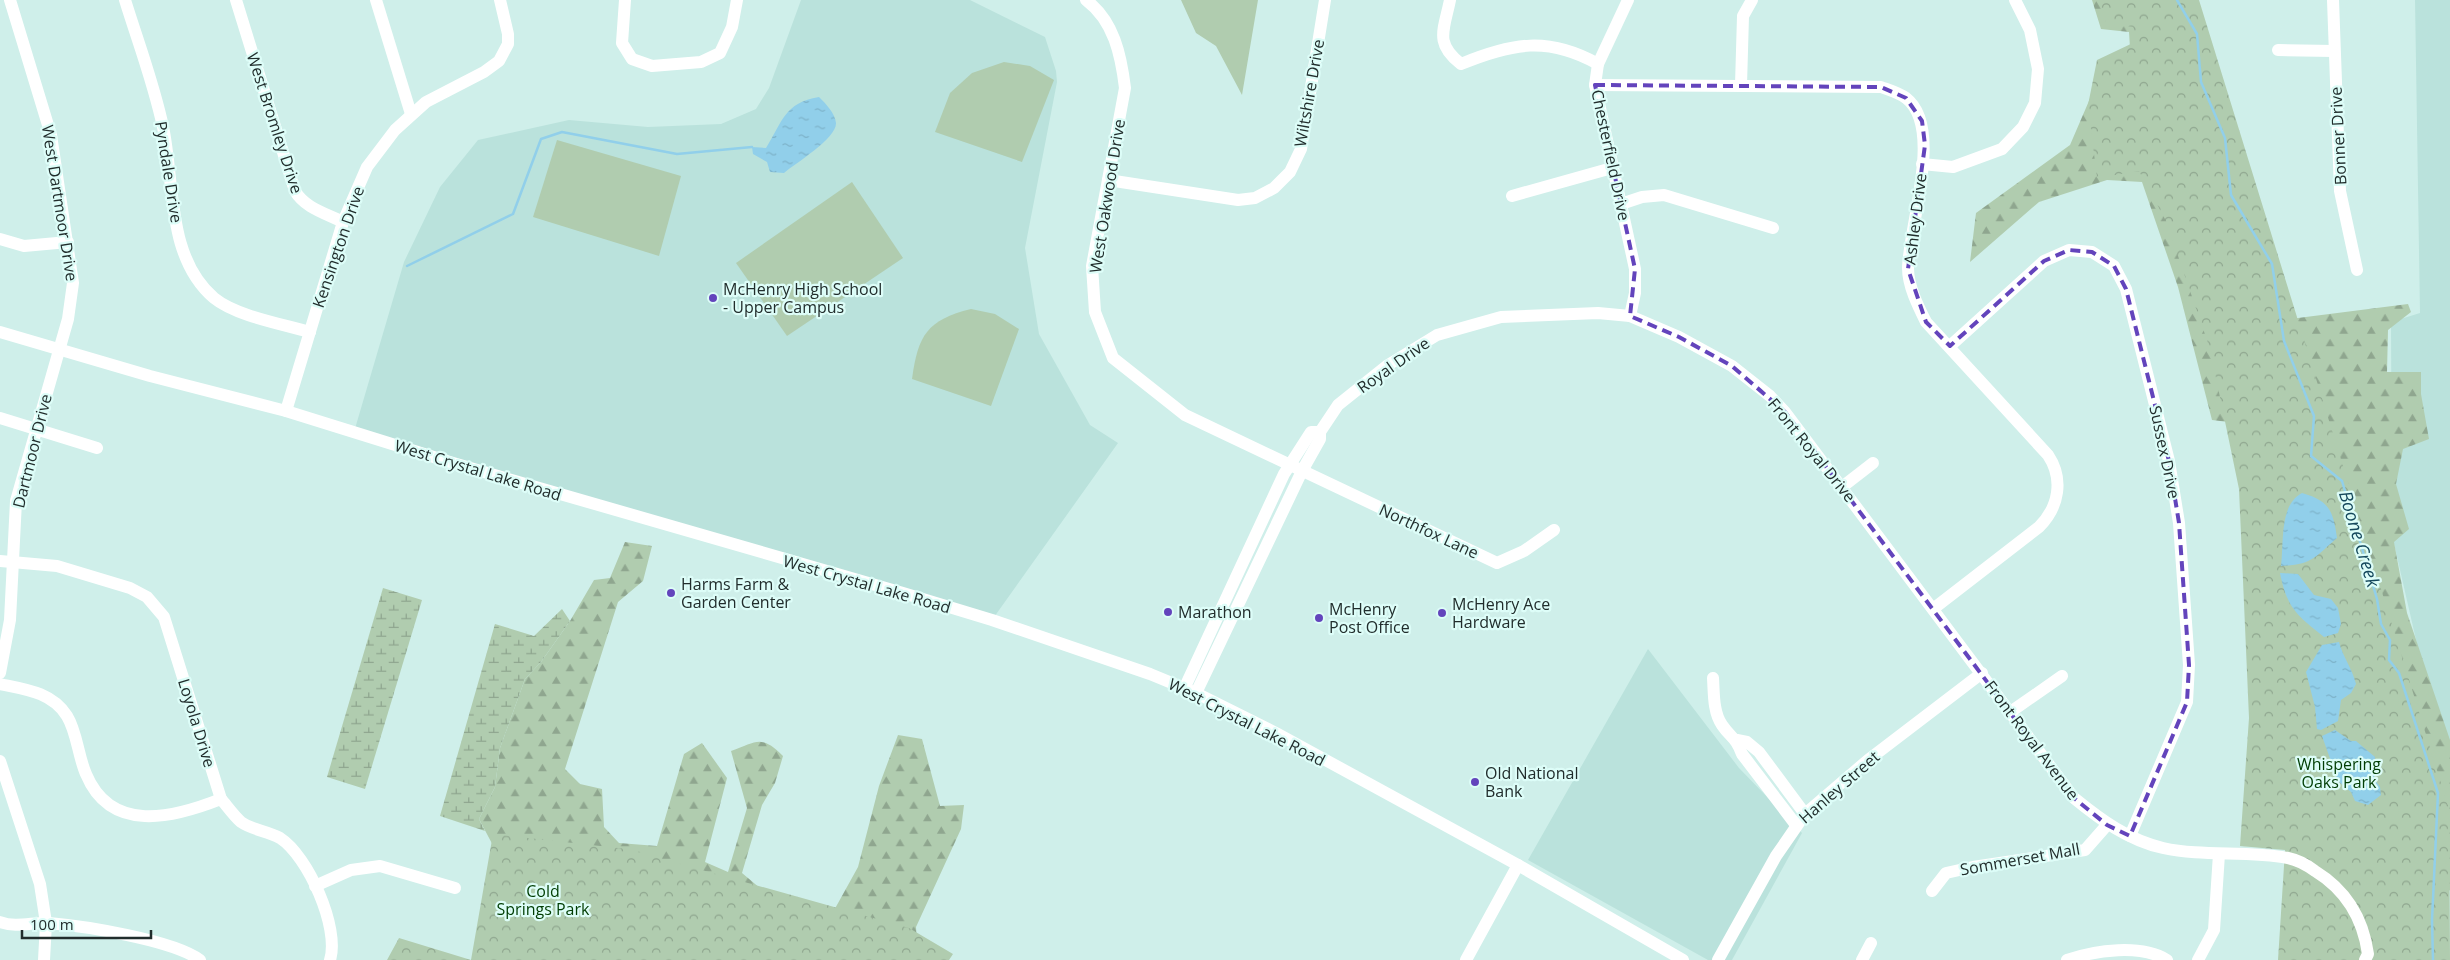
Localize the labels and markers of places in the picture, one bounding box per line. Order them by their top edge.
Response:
place label: McHenry High School - Upper Campus [723,278,882,318]
marker: McHenry High School - Upper Campus [707,292,719,304]
place label: Harms Farm & Garden Center [681,573,791,613]
marker: Harms Farm & Garden Center [665,587,677,599]
place label: McHenry Ace Hardware [1452,593,1550,633]
place label: McHenry Post Office [1329,598,1410,638]
place label: Marathon [1178,601,1252,623]
marker: Marathon [1162,606,1174,618]
marker: McHenry Ace Hardware [1436,607,1448,619]
marker: McHenry Post Office [1313,612,1325,624]
place label: Old National Bank [1485,762,1578,802]
marker: Old National Bank [1469,776,1481,788]

